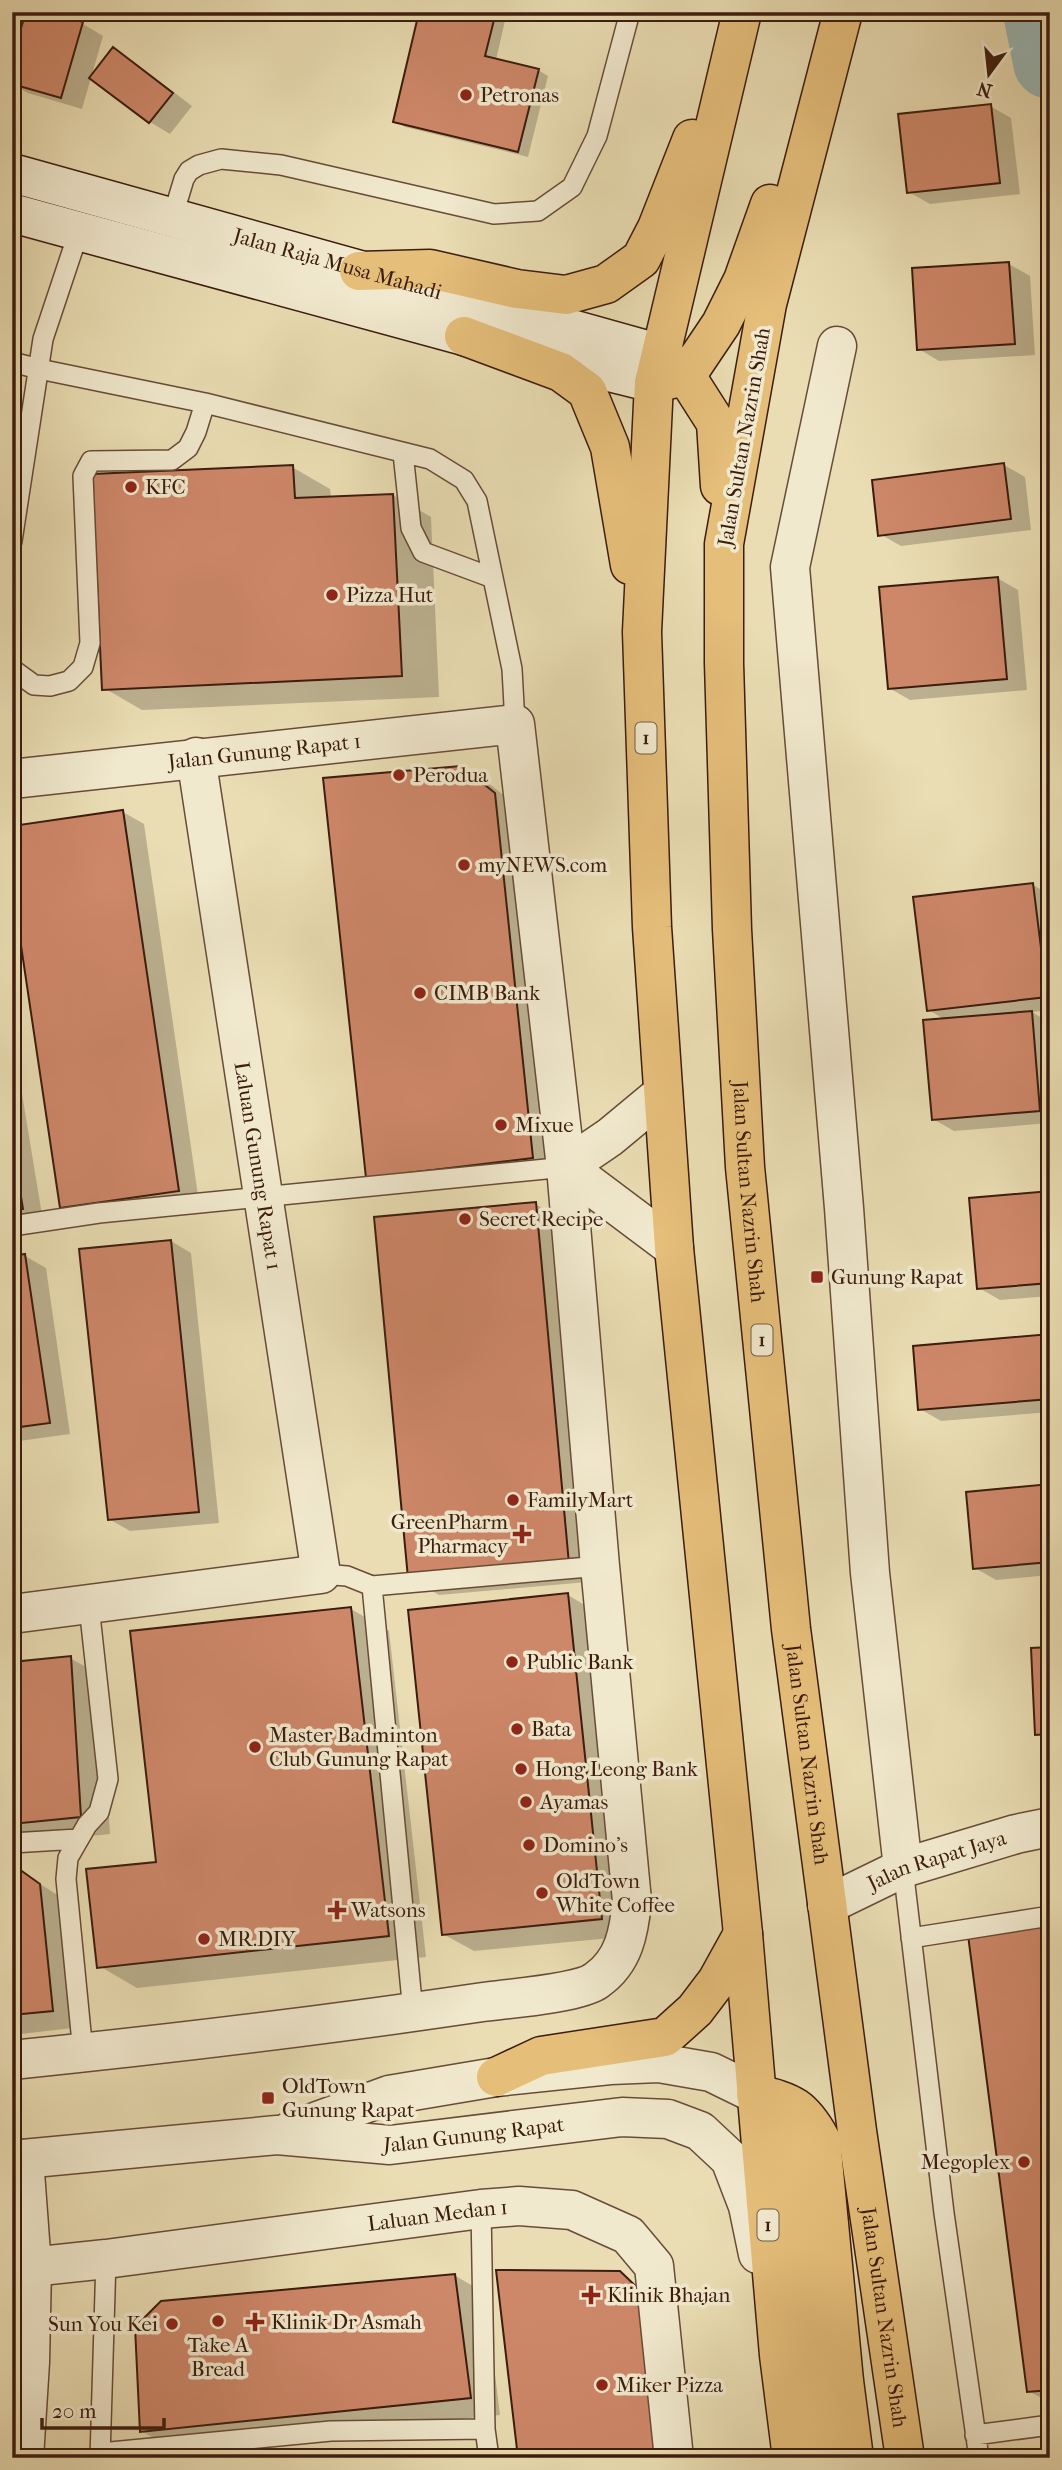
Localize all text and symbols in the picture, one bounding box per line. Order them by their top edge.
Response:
north arrow [954,38,1024,108]
text: N [974,77,995,102]
place label: Petronas [480,83,559,107]
marker: Petronas [458,87,474,103]
street label: Jalan Raja Musa Mahadi [229,223,445,304]
street label: Jalan Sultan Nazrin Shah [713,325,775,550]
place label: KFC [145,475,186,499]
marker: KFC [123,479,139,495]
place label: Pizza Hut [346,583,434,607]
marker: Pizza Hut [324,587,340,603]
road number: 1 [636,722,656,754]
street label: Jalan Gunung Rapat 1 [165,729,362,774]
place label: Perodua [413,763,488,787]
marker: Perodua [391,767,407,783]
place label: myNEWS.com [478,853,608,877]
marker: myNEWS.com [456,857,472,873]
place label: CIMB Bank [434,981,540,1005]
marker: CIMB Bank [412,985,428,1001]
street label: Laluan Gunung Rapat 1 [230,1060,286,1272]
street label: Jalan Sultan Nazrin Shah [728,1078,770,1304]
place label: Mixue [515,1113,574,1137]
marker: Mixue [493,1117,509,1133]
place label: Secret Recipe [479,1207,603,1231]
marker: Secret Recipe [457,1211,473,1227]
place label: Gunung Rapat [831,1265,964,1289]
marker: Gunung Rapat [809,1269,825,1285]
road number: 1 [752,1324,772,1356]
place label: FamilyMart [527,1488,634,1512]
marker: FamilyMart [505,1492,521,1508]
place label: GreenPharm Pharmacy [391,1510,509,1558]
marker: GreenPharm Pharmacy [514,1526,530,1542]
street label: Jalan Sultan Nazrin Shah [781,1641,834,1867]
place label: Public Bank [526,1650,633,1674]
marker: Public Bank [504,1654,520,1670]
place label: Bata [531,1717,572,1741]
marker: Bata [509,1721,525,1737]
place label: Master Badminton Club Gunung Rapat [269,1723,449,1771]
marker: Master Badminton Club Gunung Rapat [247,1739,263,1755]
place label: Hong Leong Bank [535,1757,698,1781]
marker: Hong Leong Bank [513,1761,529,1777]
place label: Ayamas [539,1790,609,1814]
marker: Ayamas [518,1794,534,1810]
street label: Jalan Rapat Jaya [862,1826,1009,1896]
place label: Domino's [543,1833,628,1857]
marker: Domino's [521,1837,537,1853]
place label: OldTown White Coffee [555,1869,675,1917]
marker: OldTown White Coffee [534,1885,550,1901]
place label: Watsons [350,1898,426,1922]
marker: Watsons [329,1902,345,1918]
place label: MR.DIY [218,1927,296,1951]
marker: MR.DIY [196,1931,212,1947]
place label: OldTown Gunung Rapat [282,2074,415,2122]
marker: OldTown Gunung Rapat [260,2090,276,2106]
street label: Jalan Gunung Rapat [380,2112,566,2157]
place label: Megoplex [921,2150,1010,2174]
marker: Megoplex [1016,2154,1032,2170]
street label: Laluan Medan 1 [366,2195,509,2236]
street label: Jalan Sultan Nazrin Shah [856,2204,912,2429]
road number: 1 [758,2210,778,2240]
place label: Klinik Bhajan [607,2283,730,2307]
marker: Klinik Bhajan [581,2285,601,2305]
place label: Klinik Dr Asmah [271,2310,422,2334]
place label: Sun You Kei [48,2312,158,2336]
marker: Klinik Dr Asmah [245,2312,265,2332]
marker: Take A Bread [210,2313,226,2329]
marker: Sun You Kei [164,2316,180,2332]
place label: Take A Bread [187,2333,249,2381]
place label: Miker Pizza [616,2373,723,2397]
marker: Miker Pizza [594,2377,610,2393]
scale bar [42,2386,164,2430]
text: 20 m [52,2399,97,2423]

